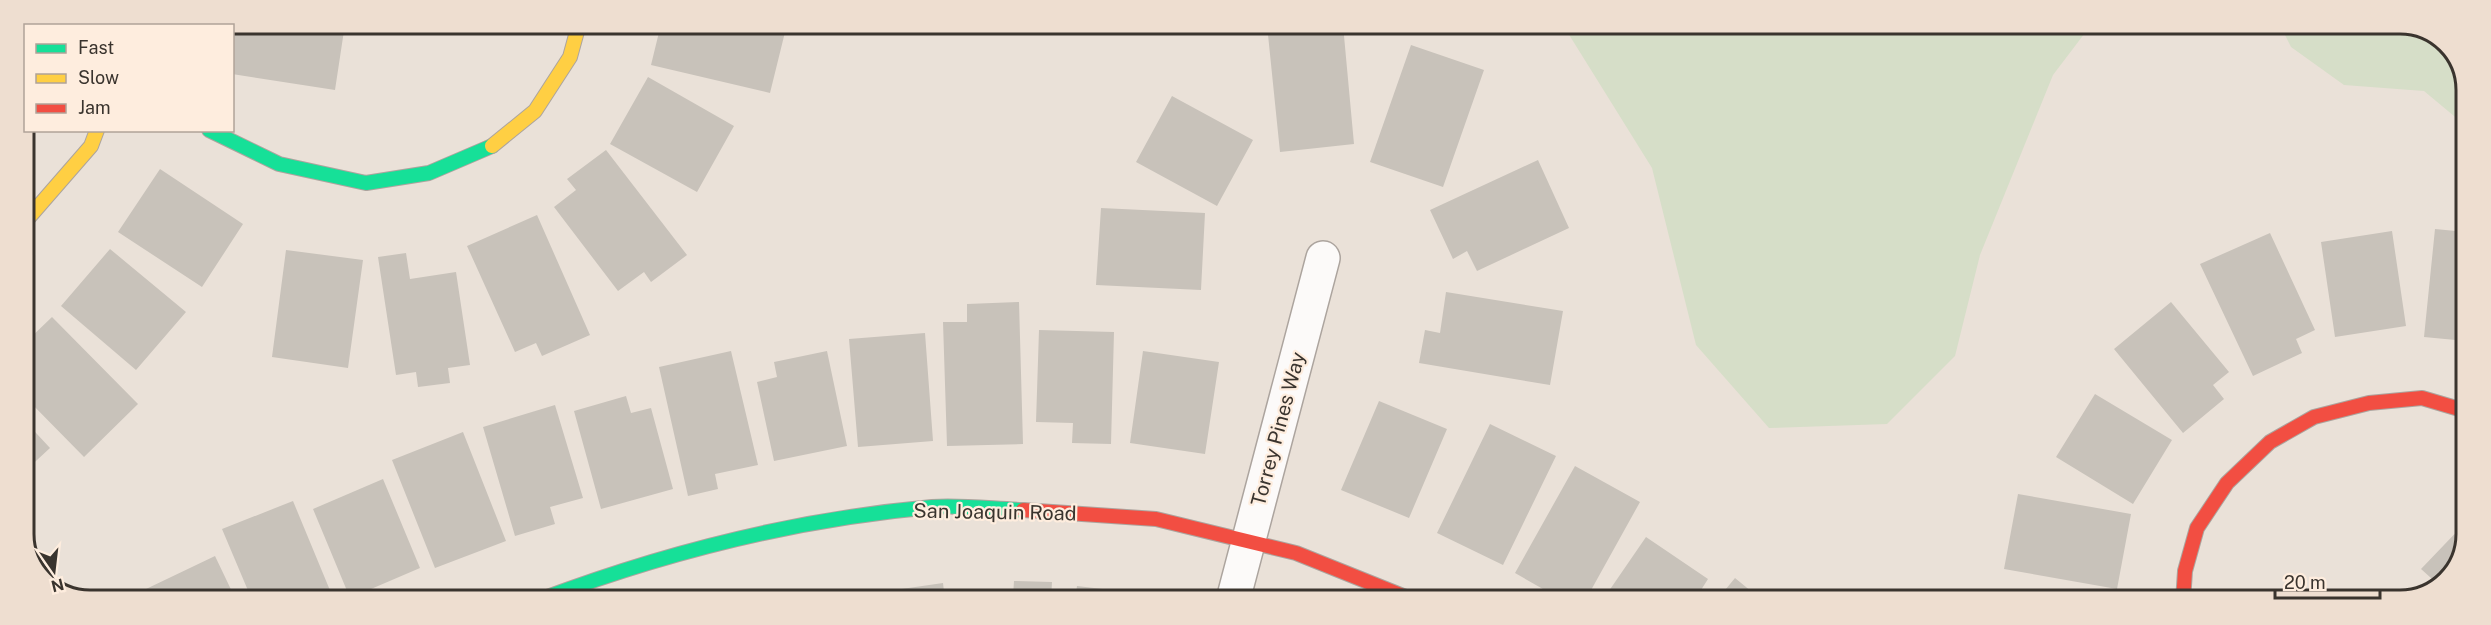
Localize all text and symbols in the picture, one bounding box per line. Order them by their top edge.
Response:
legend [24,24,234,132]
text: Fast [78,37,114,58]
text: Slow [78,67,119,88]
text: Jam [78,97,111,118]
street label: Torrey Pines Way [1246,349,1310,509]
street label: San Joaquin Road [913,499,1077,525]
north arrow [24,541,84,601]
scale bar [2275,562,2380,600]
text: 20 m [2284,572,2326,593]
text: N [49,574,66,596]

